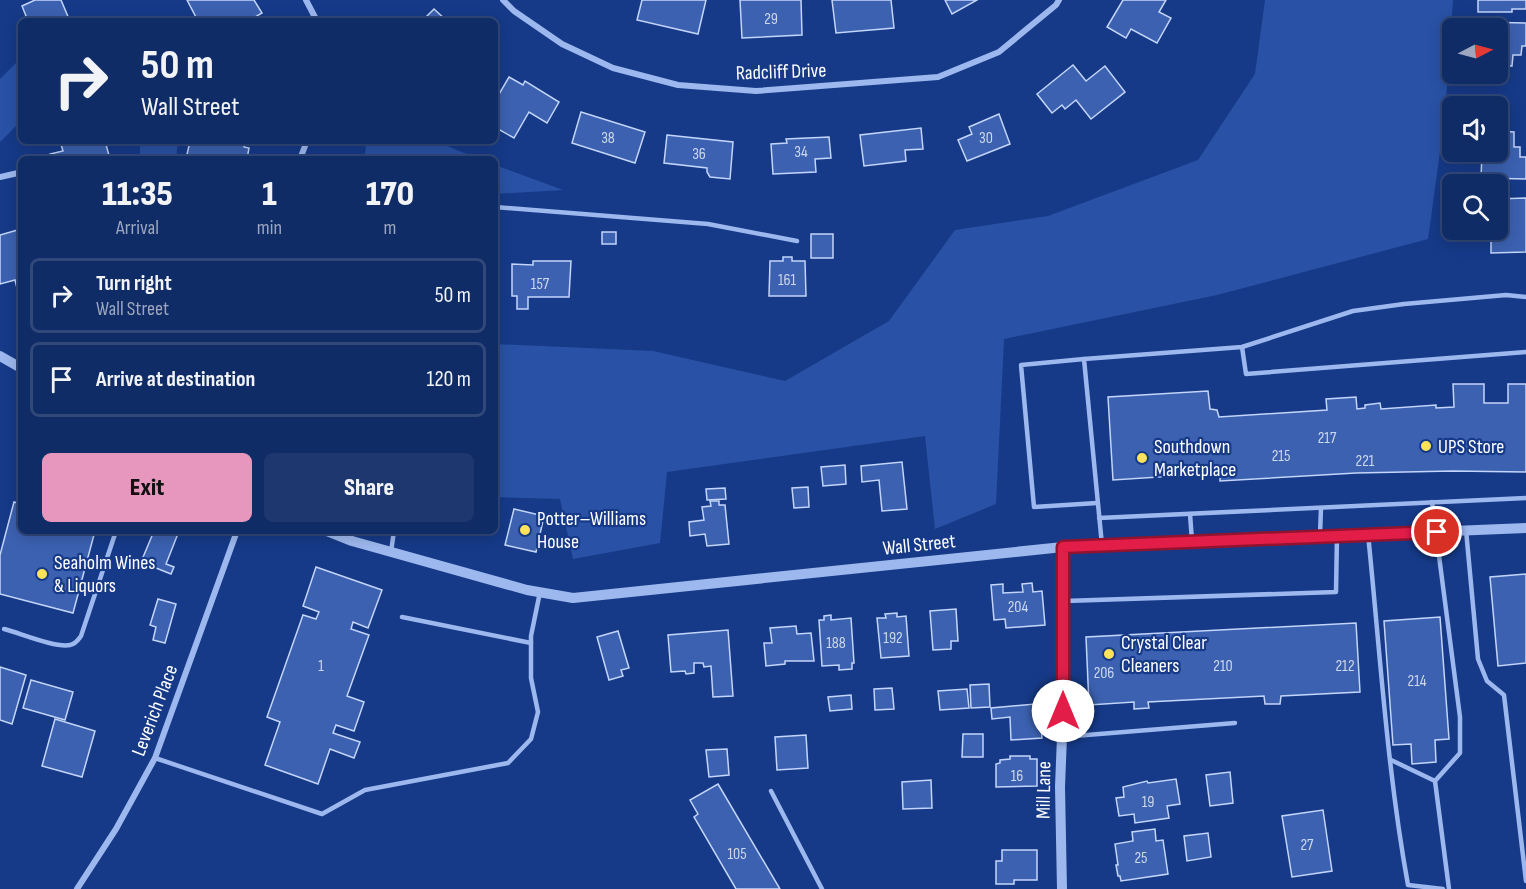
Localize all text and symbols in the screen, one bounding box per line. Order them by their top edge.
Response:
house number: 29 [764,10,778,29]
north arrow [1442,18,1508,84]
map controls [1442,18,1508,240]
text: 50 m [141,40,214,91]
icon: right [42,42,120,120]
street label: Radcliff Drive [735,58,827,86]
text: Wall Street [141,91,240,123]
button: sound [1442,96,1508,162]
house number: 38 [601,129,615,148]
house number: 30 [979,129,993,148]
house number: 34 [794,143,808,162]
house number: 36 [692,145,706,164]
text: 11:35 [102,173,173,216]
text: 1 [262,173,277,216]
text: 170 [366,173,414,216]
button: search [1442,174,1508,240]
text: Arrival [116,216,159,240]
text: min [257,216,282,240]
text: m [384,216,396,240]
text: Turn right [96,270,172,297]
house number: 161 [778,271,796,290]
house number: 157 [531,275,550,294]
icon: right [45,279,78,312]
text: 50 m [435,282,471,309]
text: Wall Street [96,297,169,321]
icon: arrive [45,363,78,396]
text: Arrive at destination [96,366,255,393]
text: 120 m [427,366,471,393]
house number: 217 [1318,429,1337,448]
place label: Southdown Marketplace [1154,435,1236,482]
place label: UPS Store [1438,435,1504,459]
marker: UPS Store [1419,439,1433,453]
house number: 215 [1272,447,1290,466]
marker: Southdown Marketplace [1135,451,1149,465]
house number: 221 [1356,452,1375,471]
button: Exit [42,453,252,522]
button: Share [264,453,474,522]
pin [1411,506,1462,557]
place label: Potter–Williams House [537,507,646,554]
icon: arrive [1420,515,1453,548]
marker: Potter–Williams House [518,523,532,537]
street label: Wall Street [882,529,957,561]
place label: Seaholm Wines & Liquors [54,551,155,598]
marker: Seaholm Wines & Liquors [35,567,49,581]
house number: 204 [1008,598,1029,617]
house number: 192 [883,629,903,648]
place label: Crystal Clear Cleaners [1121,631,1207,678]
house number: 188 [826,634,846,653]
marker: Crystal Clear Cleaners [1102,647,1116,661]
house number: 1 [318,657,324,676]
house number: 210 [1213,657,1233,676]
house number: 212 [1335,657,1355,676]
street label: Leverich Place [127,661,183,759]
house number: 206 [1094,664,1114,683]
house number: 214 [1408,672,1427,691]
position arrow [1031,679,1095,743]
street label: Mill Lane [1031,761,1057,819]
house number: 16 [1011,767,1023,786]
house number: 19 [1142,793,1154,812]
house number: 27 [1300,836,1314,855]
house number: 105 [727,845,747,864]
house number: 25 [1134,849,1148,868]

